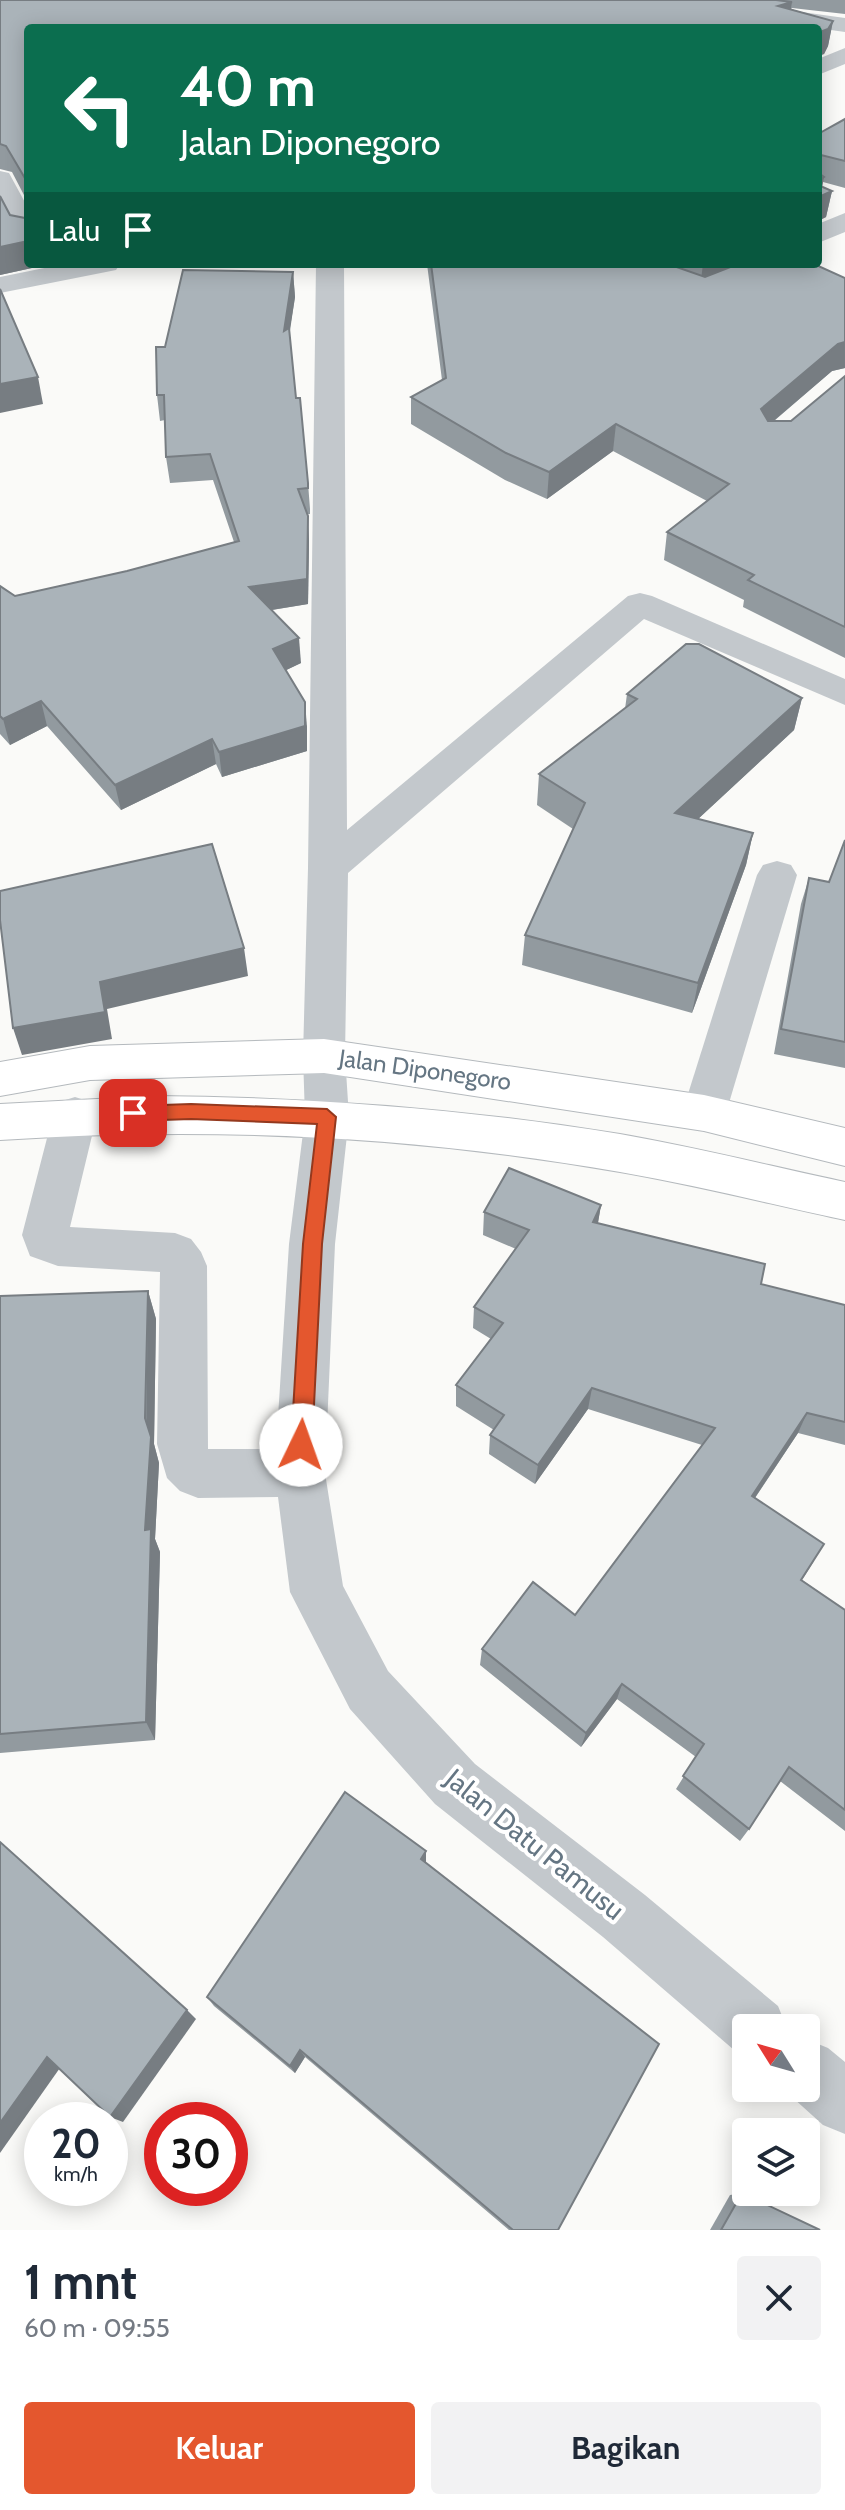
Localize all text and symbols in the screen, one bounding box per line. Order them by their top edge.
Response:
text: 40 m [180,52,316,120]
icon: left [48,56,152,160]
text: Jalan Diponegoro [180,120,441,164]
icon: arrive [116,208,160,252]
text: Lalu [48,212,100,249]
street label: Jalan Diponegoro [336,1043,513,1096]
pin [99,1079,167,1147]
icon: arrive [111,1091,155,1135]
position arrow [259,1403,343,1487]
street label: Jalan Datu Pamusu [438,1761,631,1927]
north arrow [732,2014,820,2102]
map controls [732,2014,820,2206]
speed limit sign: 30 [144,2102,248,2206]
button: layers [732,2118,820,2206]
text: 20 [51,2119,101,2168]
text: km/h [54,2162,98,2186]
text: 1 mnt [24,2253,137,2311]
button: close [737,2256,821,2340]
text: 60 m · 09:55 [24,2312,170,2344]
button: Keluar [24,2402,415,2494]
button: Bagikan [431,2402,821,2494]

